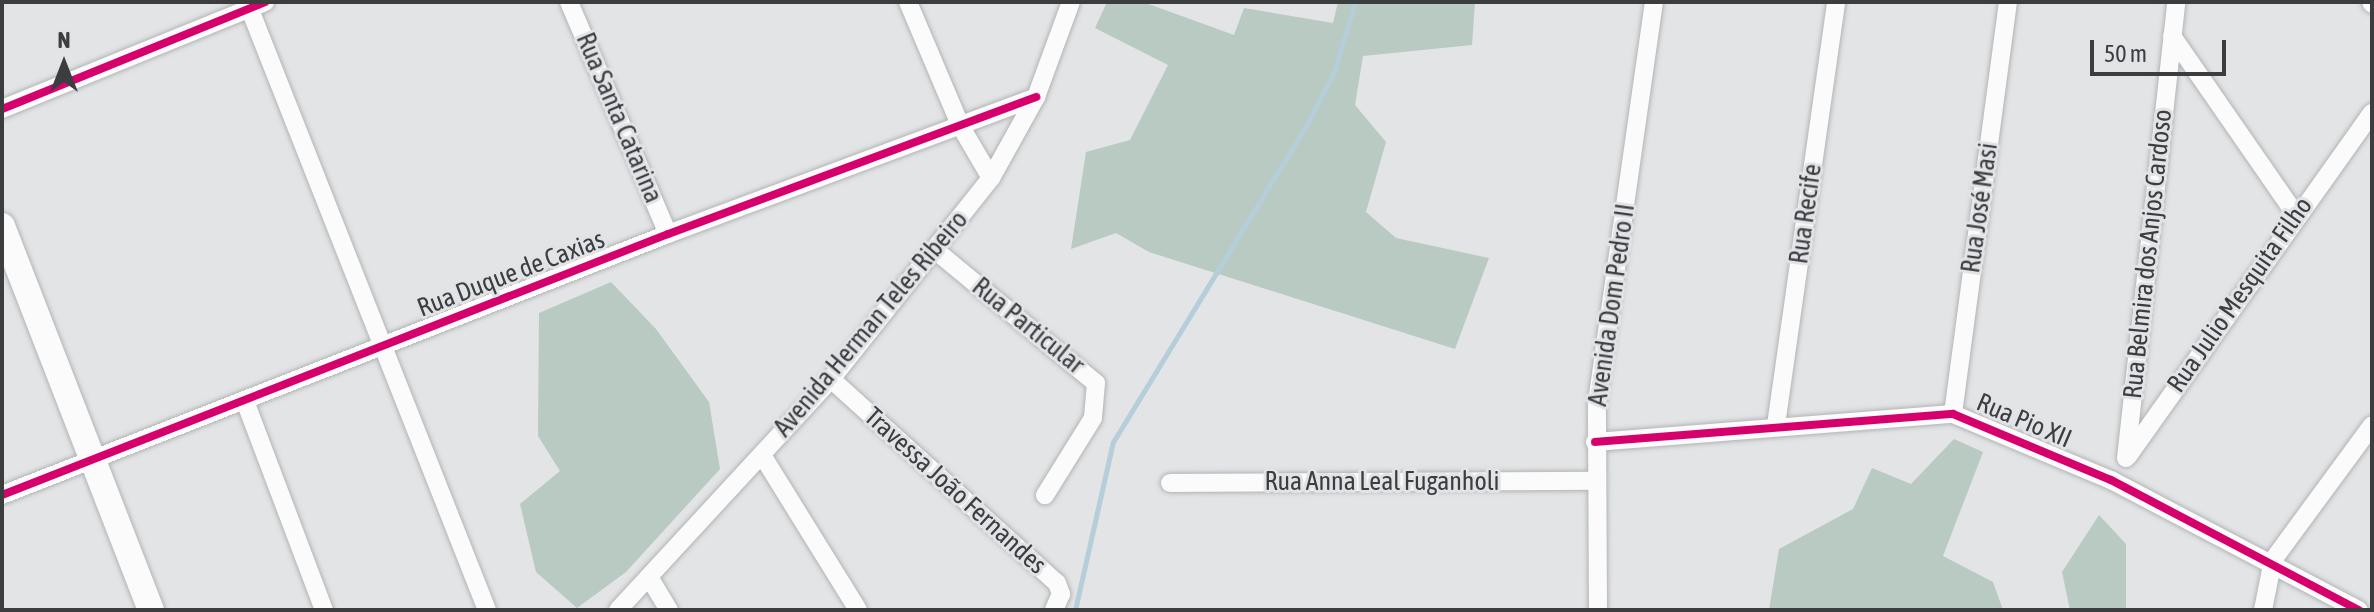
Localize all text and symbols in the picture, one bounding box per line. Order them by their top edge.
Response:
north arrow [24,24,104,104]
scale bar [2094,24,2230,74]
text: N [58,27,70,53]
street label: Rua Santa Catarina [569,28,669,208]
text: 50 m [2104,40,2147,67]
street label: Rua Belmira dos Anjos Cardoso [2117,108,2179,400]
street label: Rua José Masi [1955,141,2005,275]
street label: Rua Recife [1784,162,1828,266]
street label: Rua Julio Mesquita Filho [2161,191,2319,399]
street label: Avenida Dom Pedro II [1582,202,1642,408]
street label: Avenida Herman Teles Ribeiro [767,205,975,443]
street label: Rua Duque de Caxias [413,224,609,324]
street label: Rua Particular [966,271,1090,381]
street label: Rua Pio XII [1972,387,2076,455]
street label: Travessa João Fernandes [858,401,1052,581]
street label: Rua Anna Leal Fuganholi [1264,466,1500,498]

